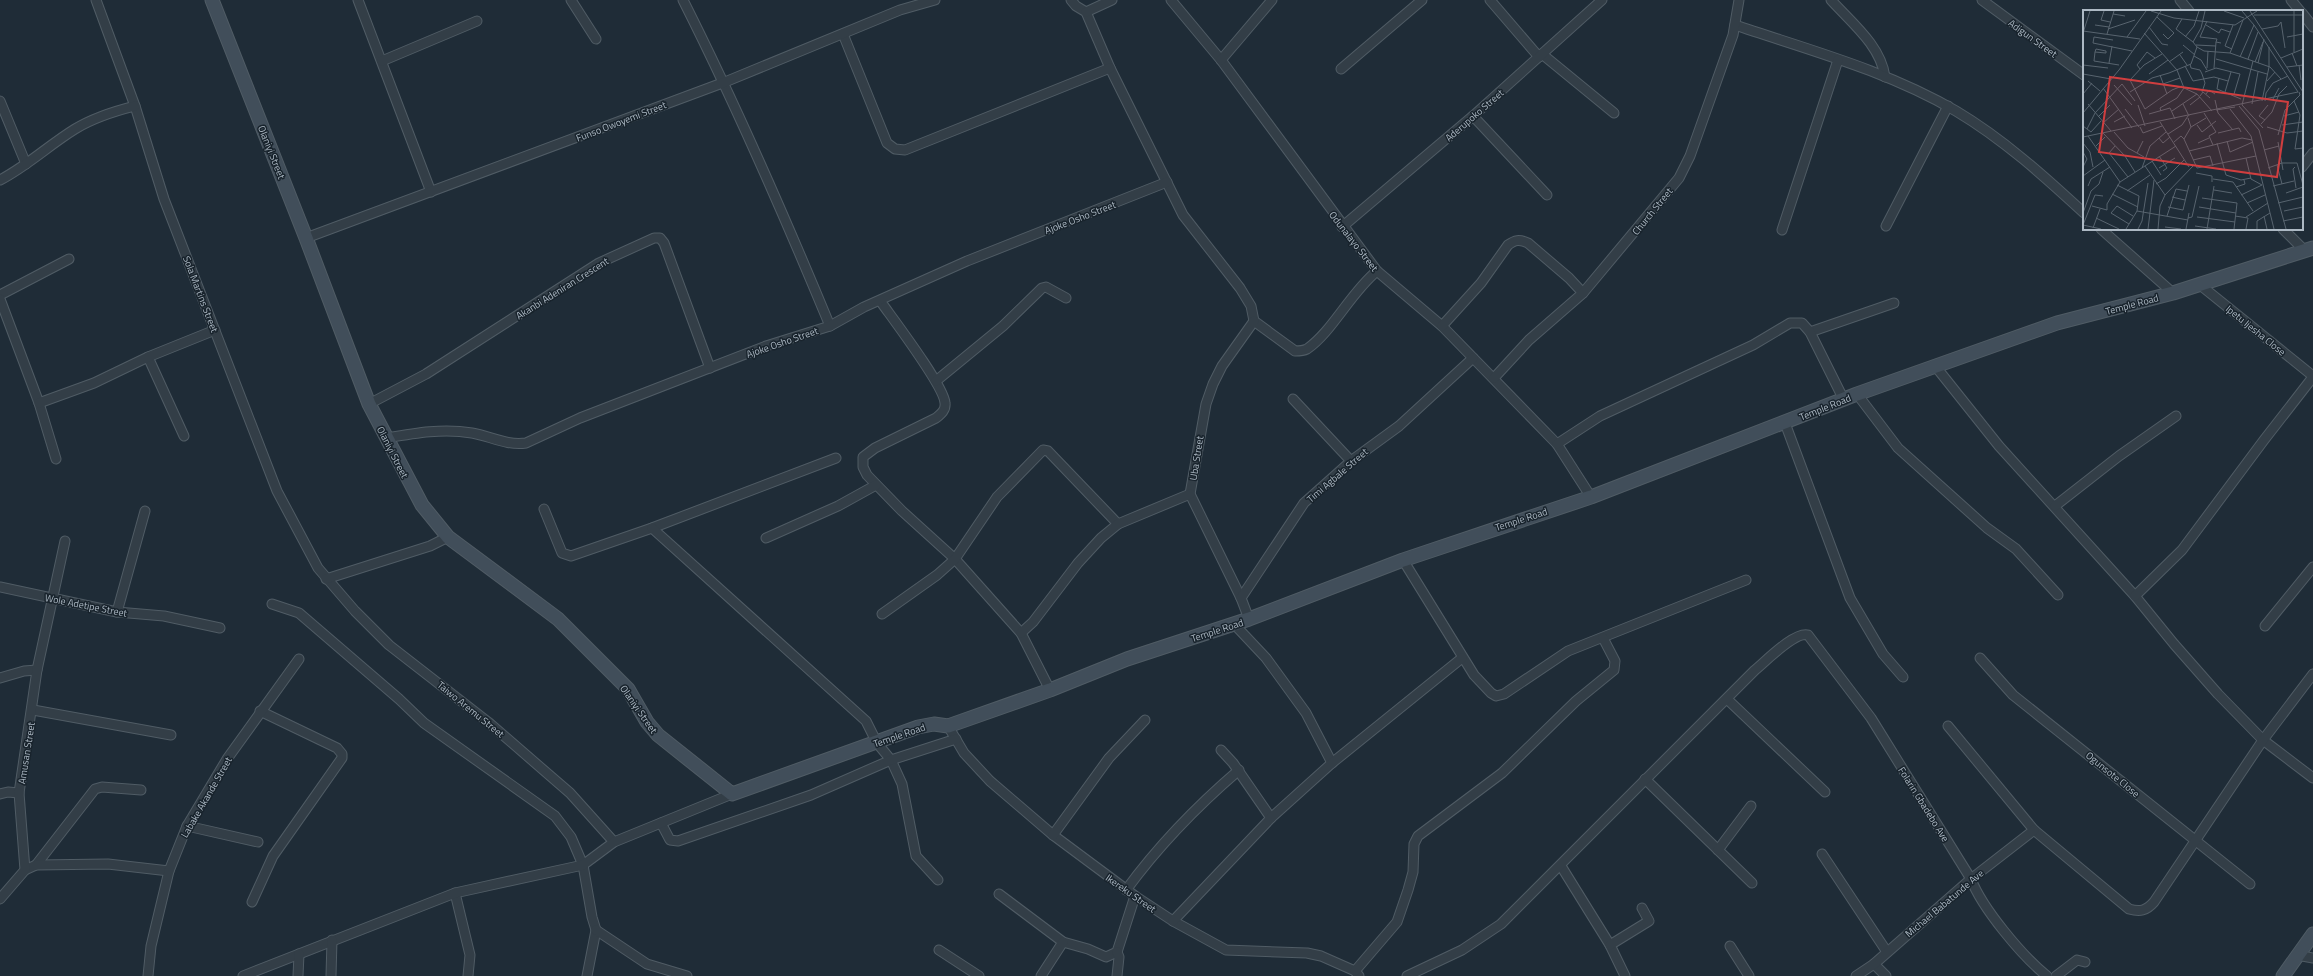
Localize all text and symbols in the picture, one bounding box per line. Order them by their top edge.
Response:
inset map [2083,10,2303,230]
street label: Adigun Street [2005,16,2061,62]
street label: Aderupoko Street [1442,85,1507,145]
street label: Funso Owoyemi Street [574,97,669,146]
street label: Olaniyi Street [254,123,289,182]
street label: Church Street [1629,184,1677,238]
street label: Ajoke Osho Street [1042,197,1118,238]
street label: Odunalayo Street [1325,208,1382,275]
street label: Akanbi Adeniran Crescent [513,253,612,323]
street label: Sola Martins Street [179,254,222,335]
street label: Temple Road [2104,290,2160,319]
street label: Ipetu Ijesha Close [2222,301,2289,359]
street label: Ajoke Osho Street [744,323,821,362]
street label: Temple Road [1797,390,1853,425]
street label: Olaniyi Street [373,424,412,481]
street label: Uba Street [1186,434,1207,481]
street label: Timi Agbale Street [1303,444,1372,506]
street label: Temple Road [1493,504,1549,535]
street label: Wole Adetipe Street [43,590,129,621]
street label: Temple Road [1189,615,1245,646]
street label: Taiwo Aremu Street [434,678,508,742]
street label: Olaniyi Street [616,682,661,737]
street label: Amusan Street [14,720,39,785]
street label: Temple Road [871,720,927,751]
street label: Ogunsote Close [2082,748,2143,801]
street label: Labake Akande Street [177,754,236,841]
street label: Folarin Gbadebo Ave [1894,764,1953,845]
street label: Michael Babatunde Ave [1902,866,1987,941]
street label: Ikereku Street [1102,870,1159,917]

